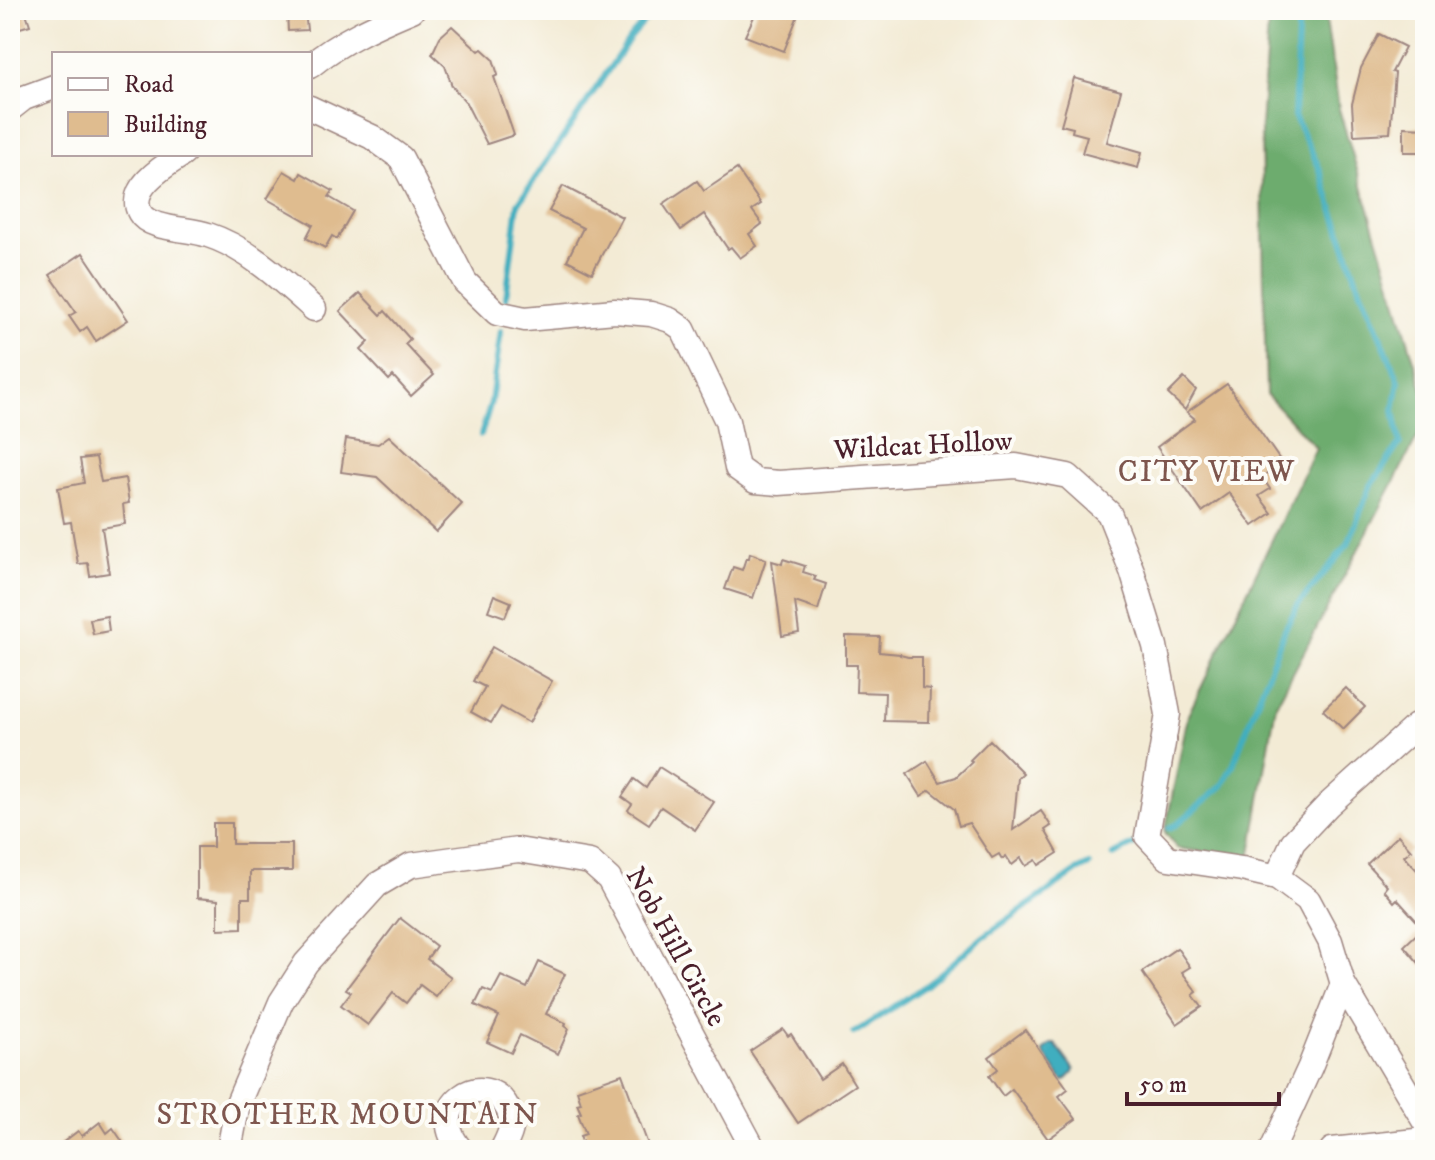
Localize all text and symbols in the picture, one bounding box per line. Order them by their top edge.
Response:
legend [52,52,312,156]
text: Road [124,70,174,100]
text: Building [124,110,207,140]
street label: Wildcat Hollow [832,423,1013,468]
district label: CITY VIEW [1118,454,1296,491]
street label: Nob Hill Circle [618,861,734,1032]
scale bar [1127,1056,1279,1106]
text: 50 m [1139,1070,1187,1100]
district label: STROTHER MOUNTAIN [156,1097,540,1134]

